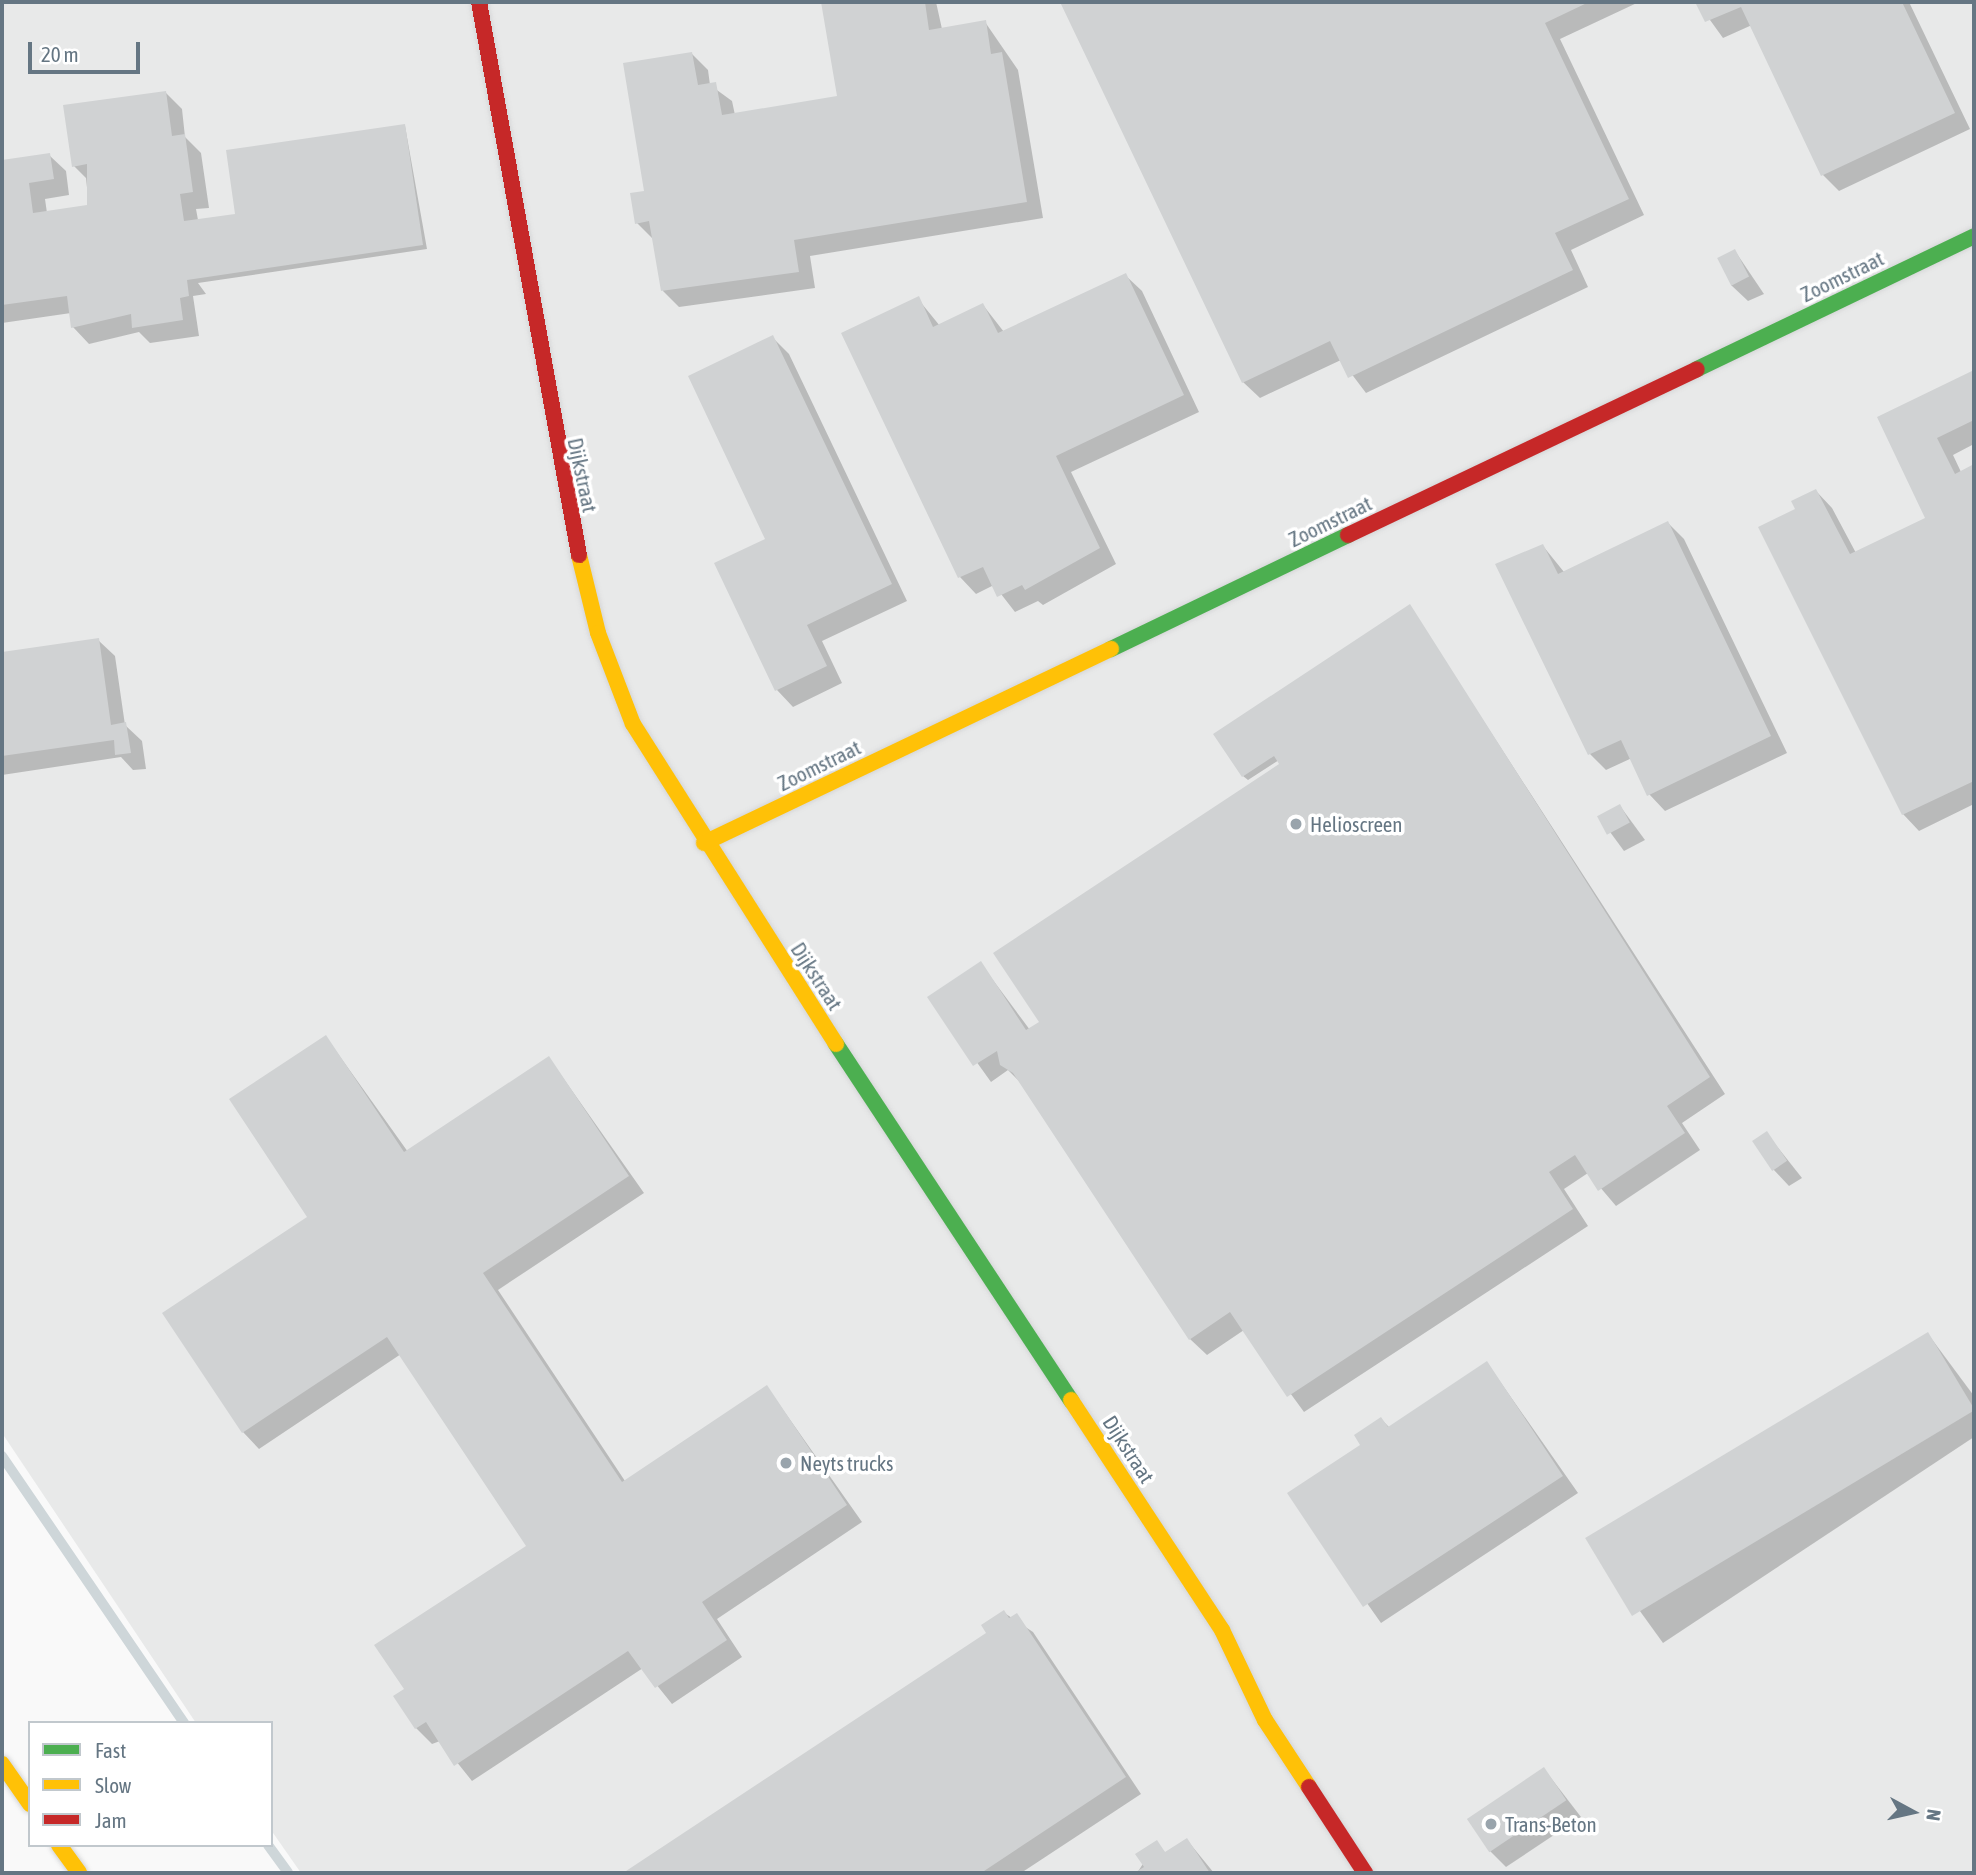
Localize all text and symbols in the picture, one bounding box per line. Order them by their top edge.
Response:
scale bar [32,28,144,72]
text: 20 m [41,42,79,66]
street label: Zoomstraat [1796,245,1888,307]
street label: Dijkstraat [563,435,603,515]
street label: Zoomstraat [1284,490,1376,552]
street label: Zoomstraat [773,734,865,796]
place label: Helioscreen [1310,811,1403,837]
marker: Helioscreen [1288,816,1304,832]
street label: Dijkstraat [786,937,848,1015]
street label: Dijkstraat [1098,1410,1160,1488]
place label: Neyts trucks [800,1450,894,1476]
marker: Neyts trucks [778,1455,794,1471]
legend [28,1721,273,1847]
text: Fast [95,1738,126,1762]
text: Slow [95,1773,131,1797]
north arrow [1878,1777,1948,1847]
text: Jam [95,1808,127,1832]
text: N [1922,1808,1945,1822]
place label: Trans-Beton [1505,1811,1597,1837]
marker: Trans-Beton [1483,1816,1499,1832]

